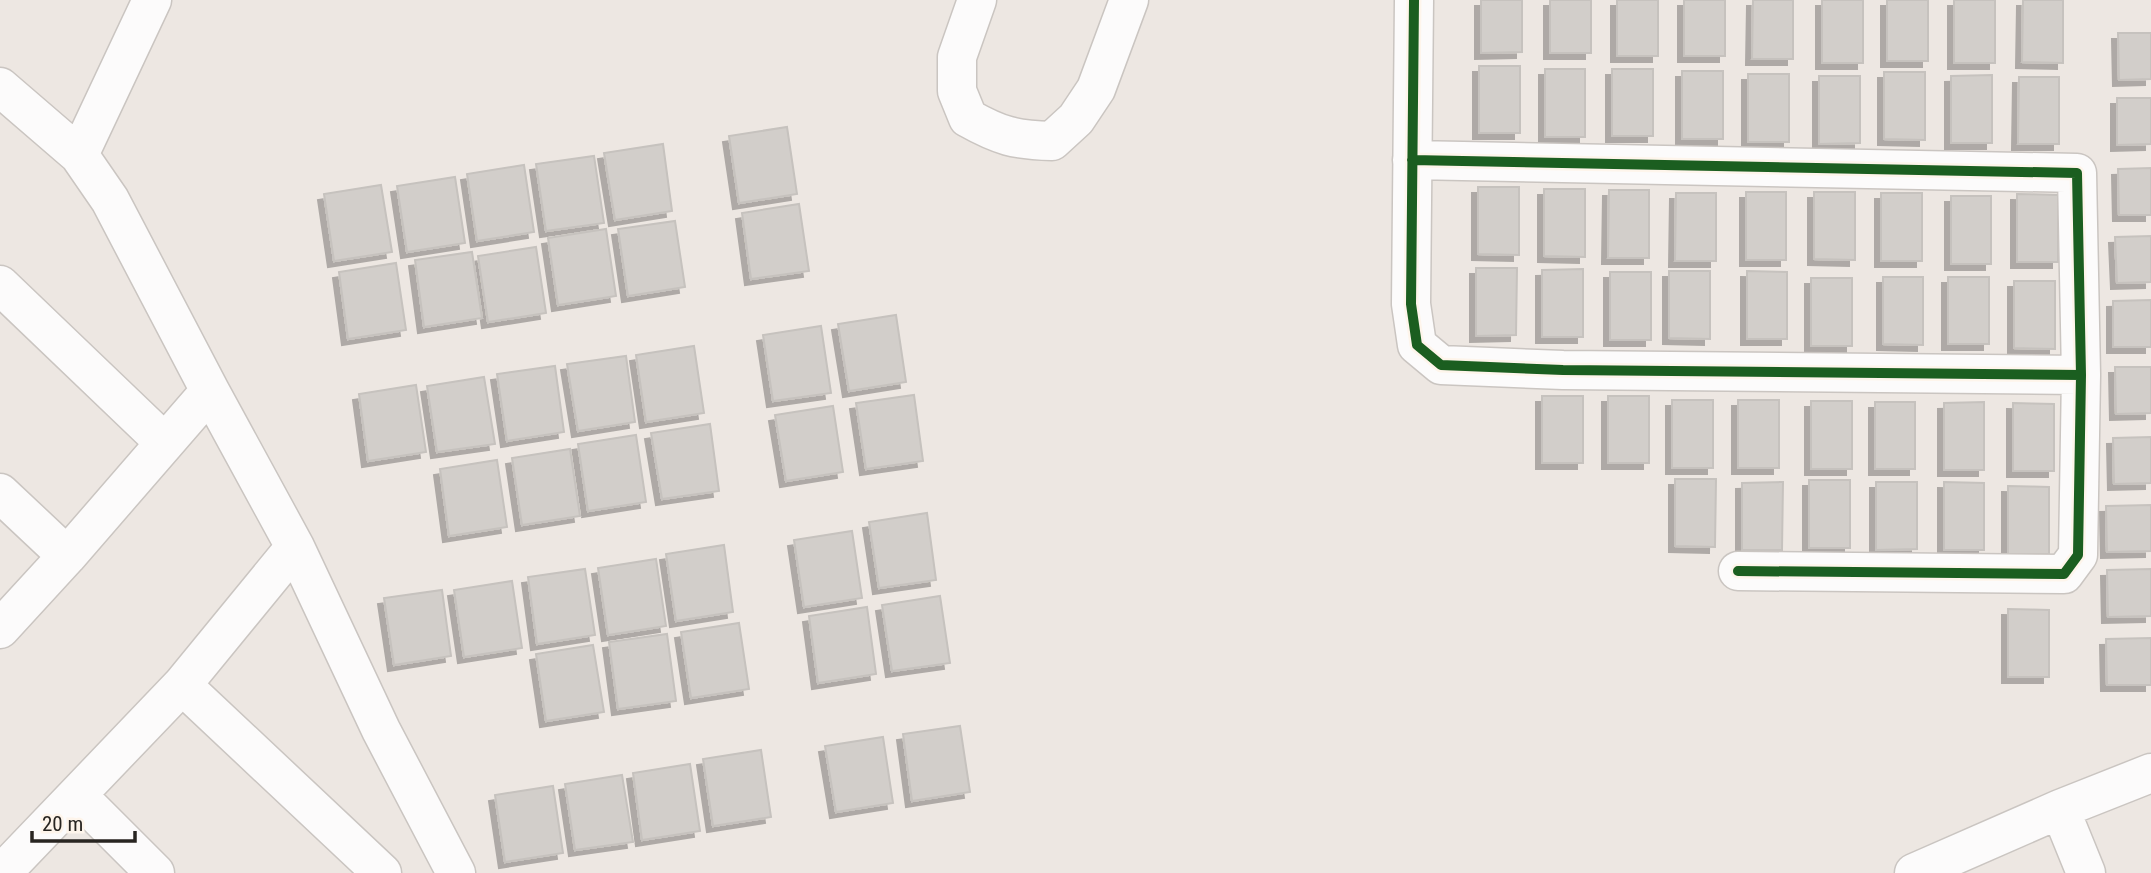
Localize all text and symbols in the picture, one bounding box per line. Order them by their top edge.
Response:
scale bar [32,800,135,844]
text: 20 m [42,812,83,836]

